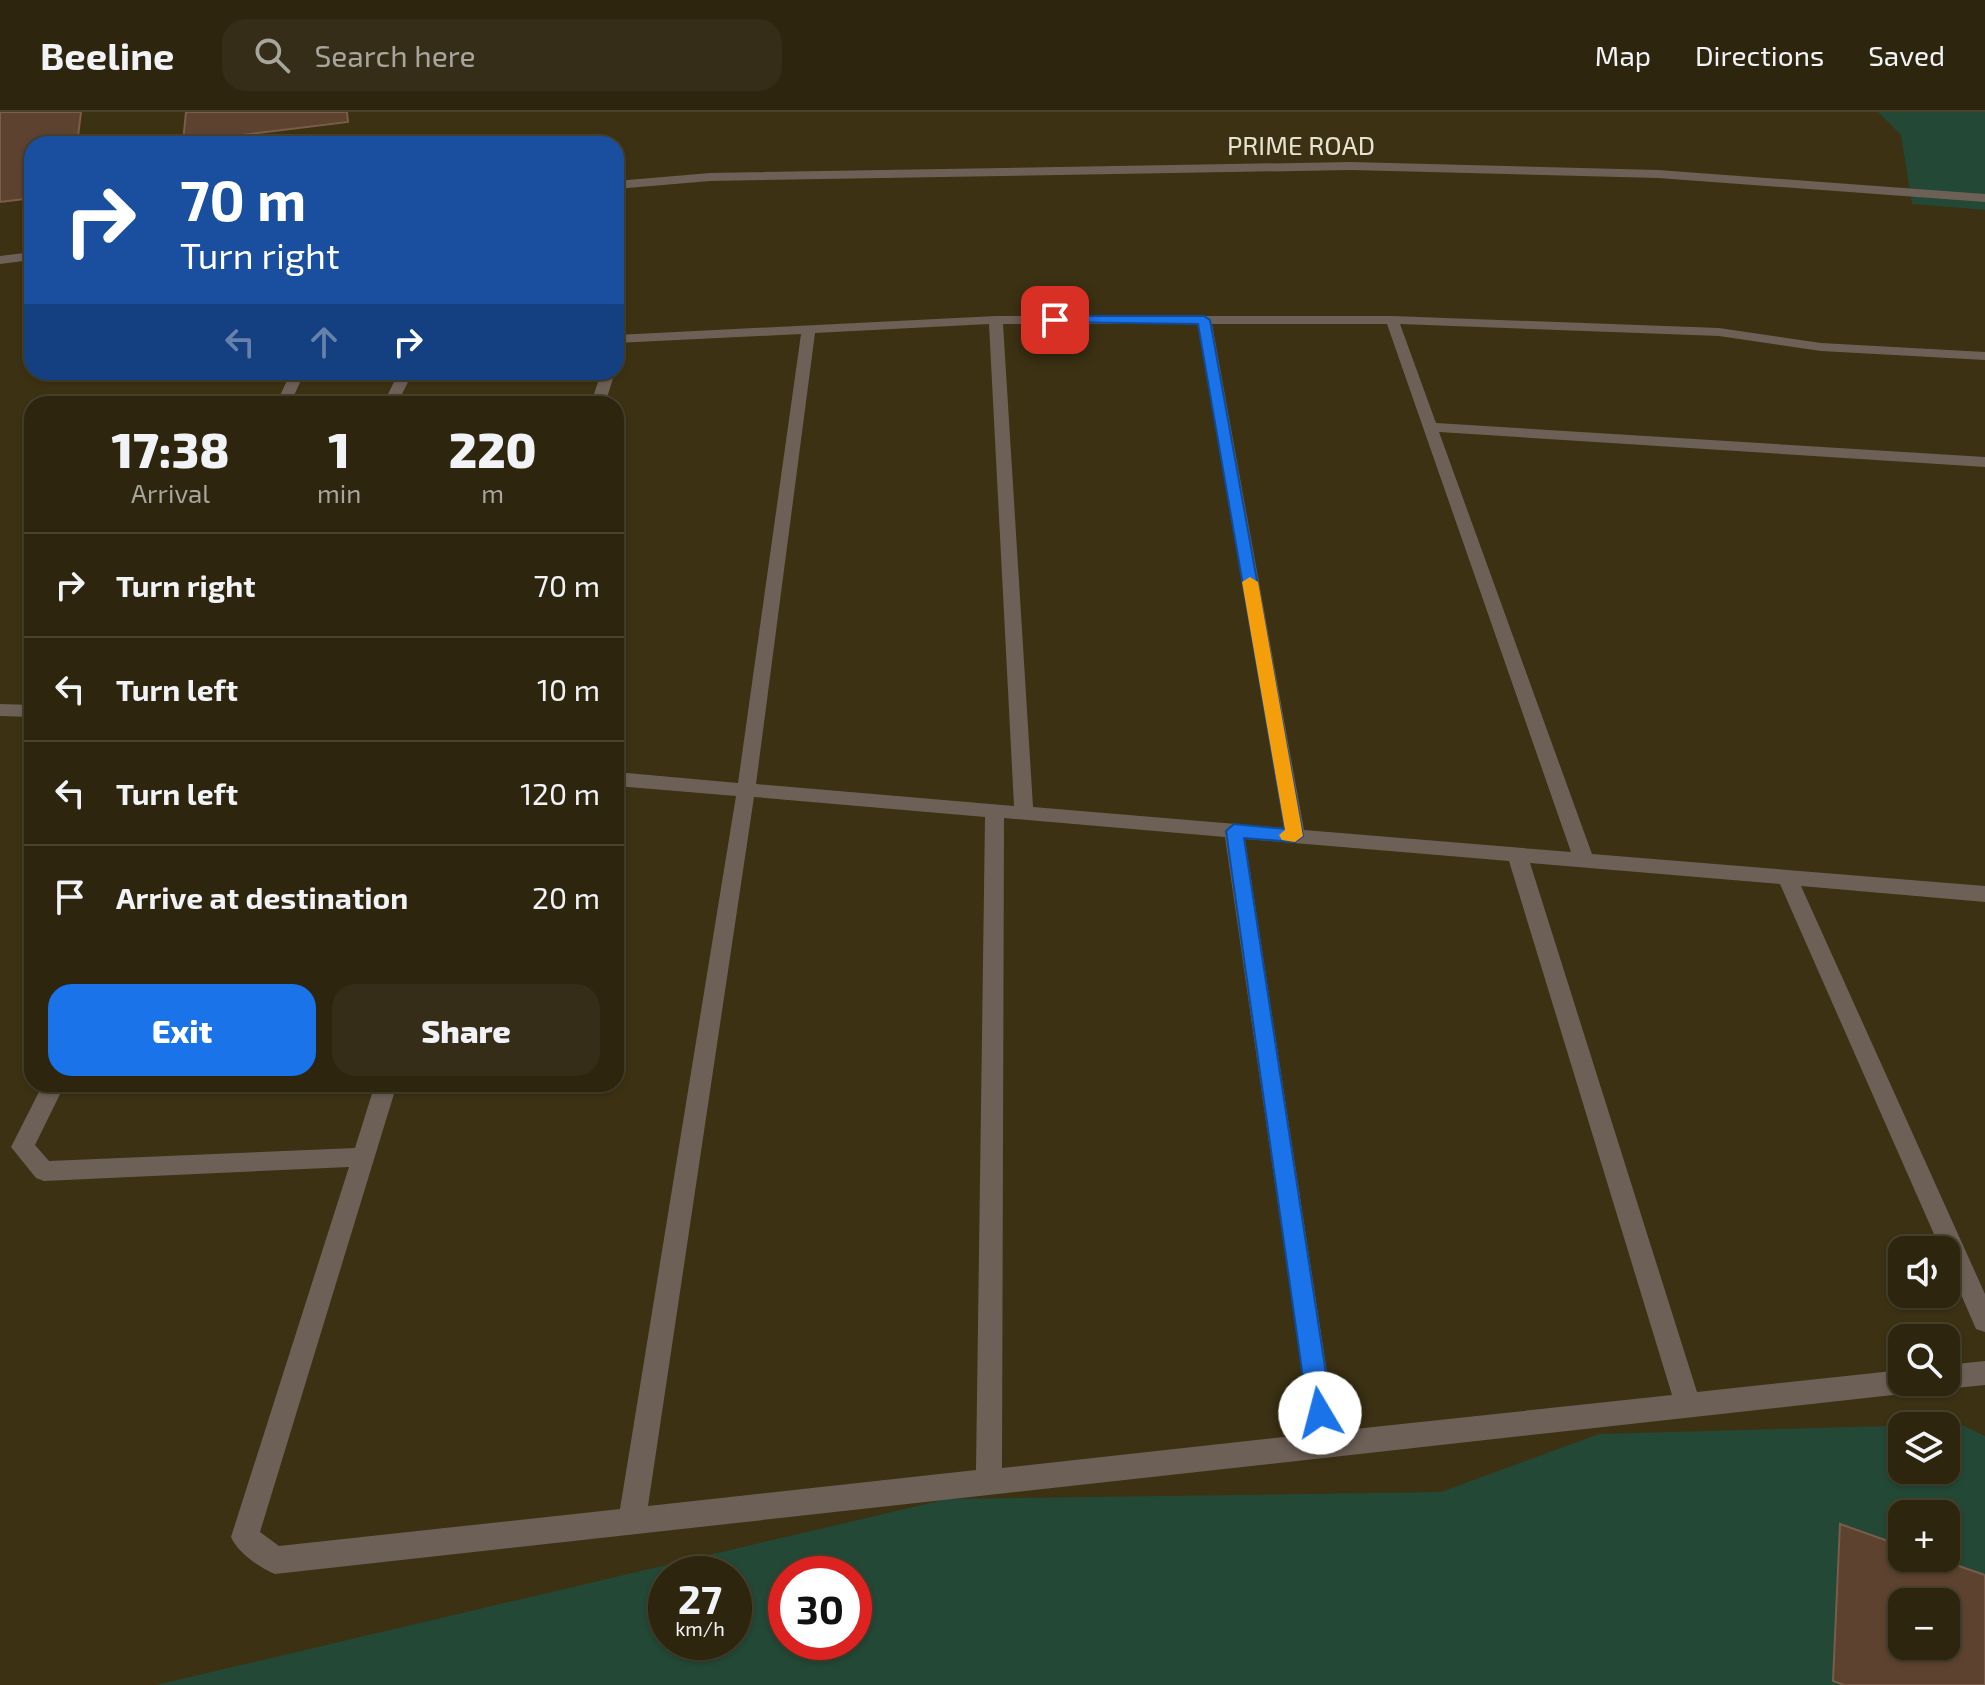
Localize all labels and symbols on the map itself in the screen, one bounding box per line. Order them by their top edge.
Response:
street label: PRIME ROAD [1227,129,1375,160]
pin [1021,286,1089,354]
position arrow [1278,1371,1362,1455]
speed limit sign: 30 [768,1556,872,1660]

